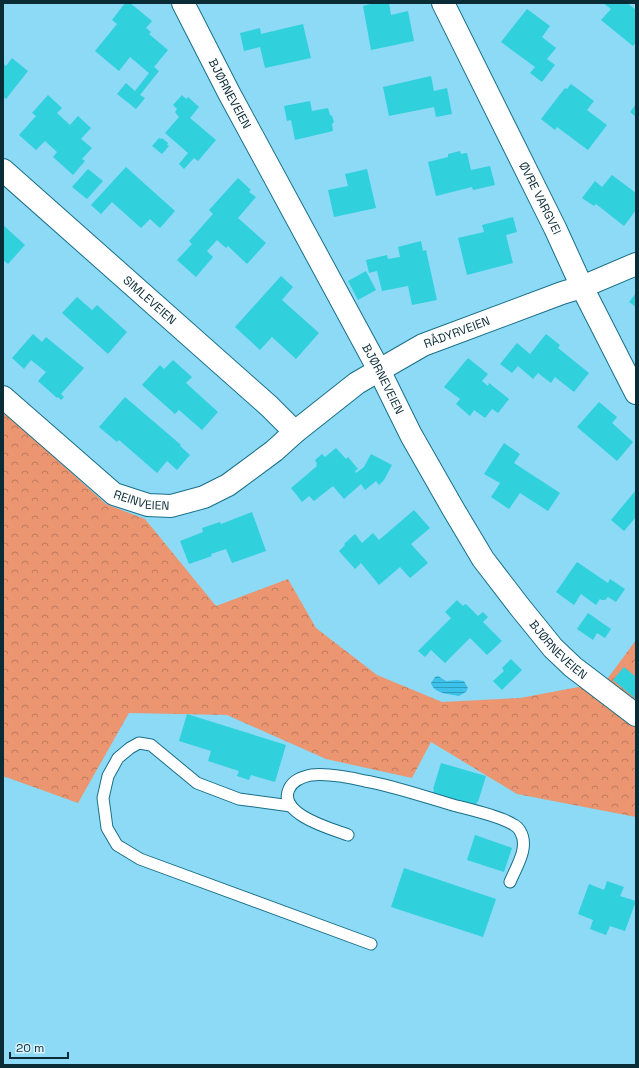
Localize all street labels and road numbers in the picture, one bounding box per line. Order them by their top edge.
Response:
street label: BJØRNEVEIEN [205,56,255,132]
street label: ØVRE VARGVEI [515,159,565,237]
street label: SIMLEVEIEN [120,272,180,328]
street label: RÅDYRVEIEN [421,313,492,352]
street label: BJØRNEVEIEN [358,341,408,417]
street label: REINVEIEN [112,486,170,514]
street label: BJØRNEVEIEN [526,617,590,683]

